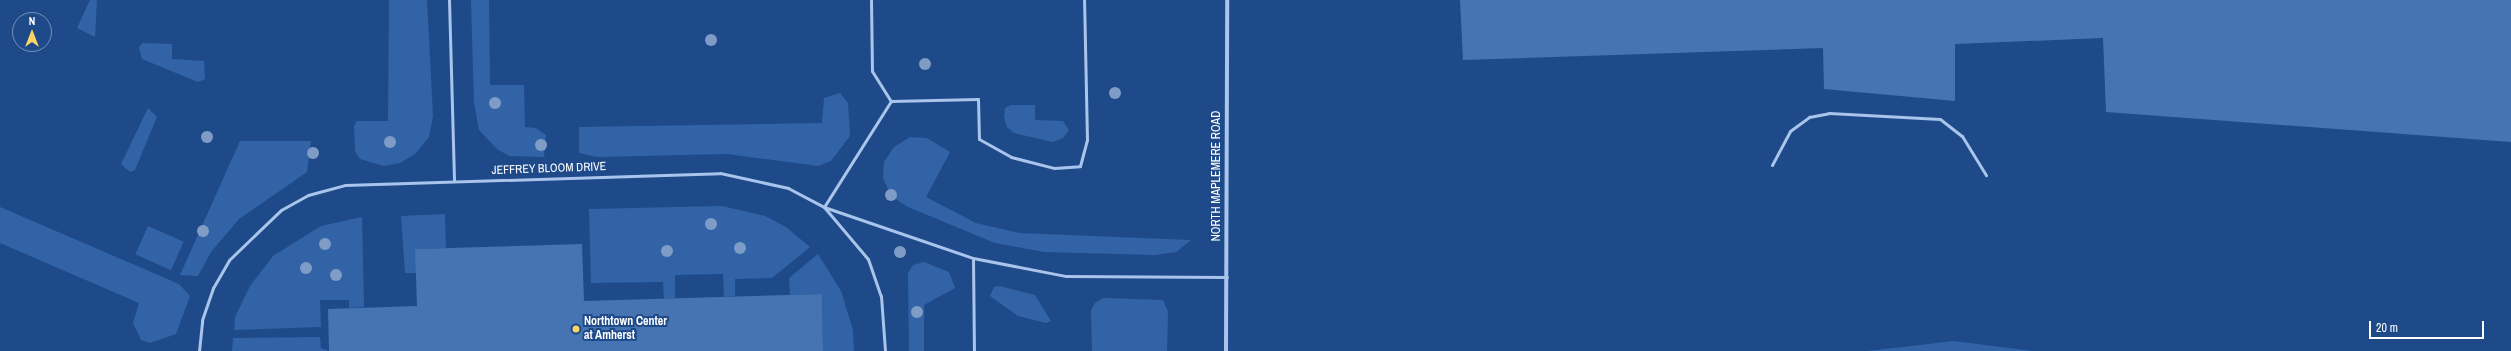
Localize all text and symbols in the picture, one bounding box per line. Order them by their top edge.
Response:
north arrow [12,12,52,52]
text: N [29,14,35,28]
street label: NORTH MAPLEMERE ROAD [1210,111,1224,241]
street label: JEFFREY BLOOM DRIVE [491,160,607,178]
scale bar [2371,313,2486,339]
place label: Northtown Center at Amherst [584,315,667,343]
text: 20 m [2376,320,2398,336]
marker: Northtown Center at Amherst [571,324,581,334]

